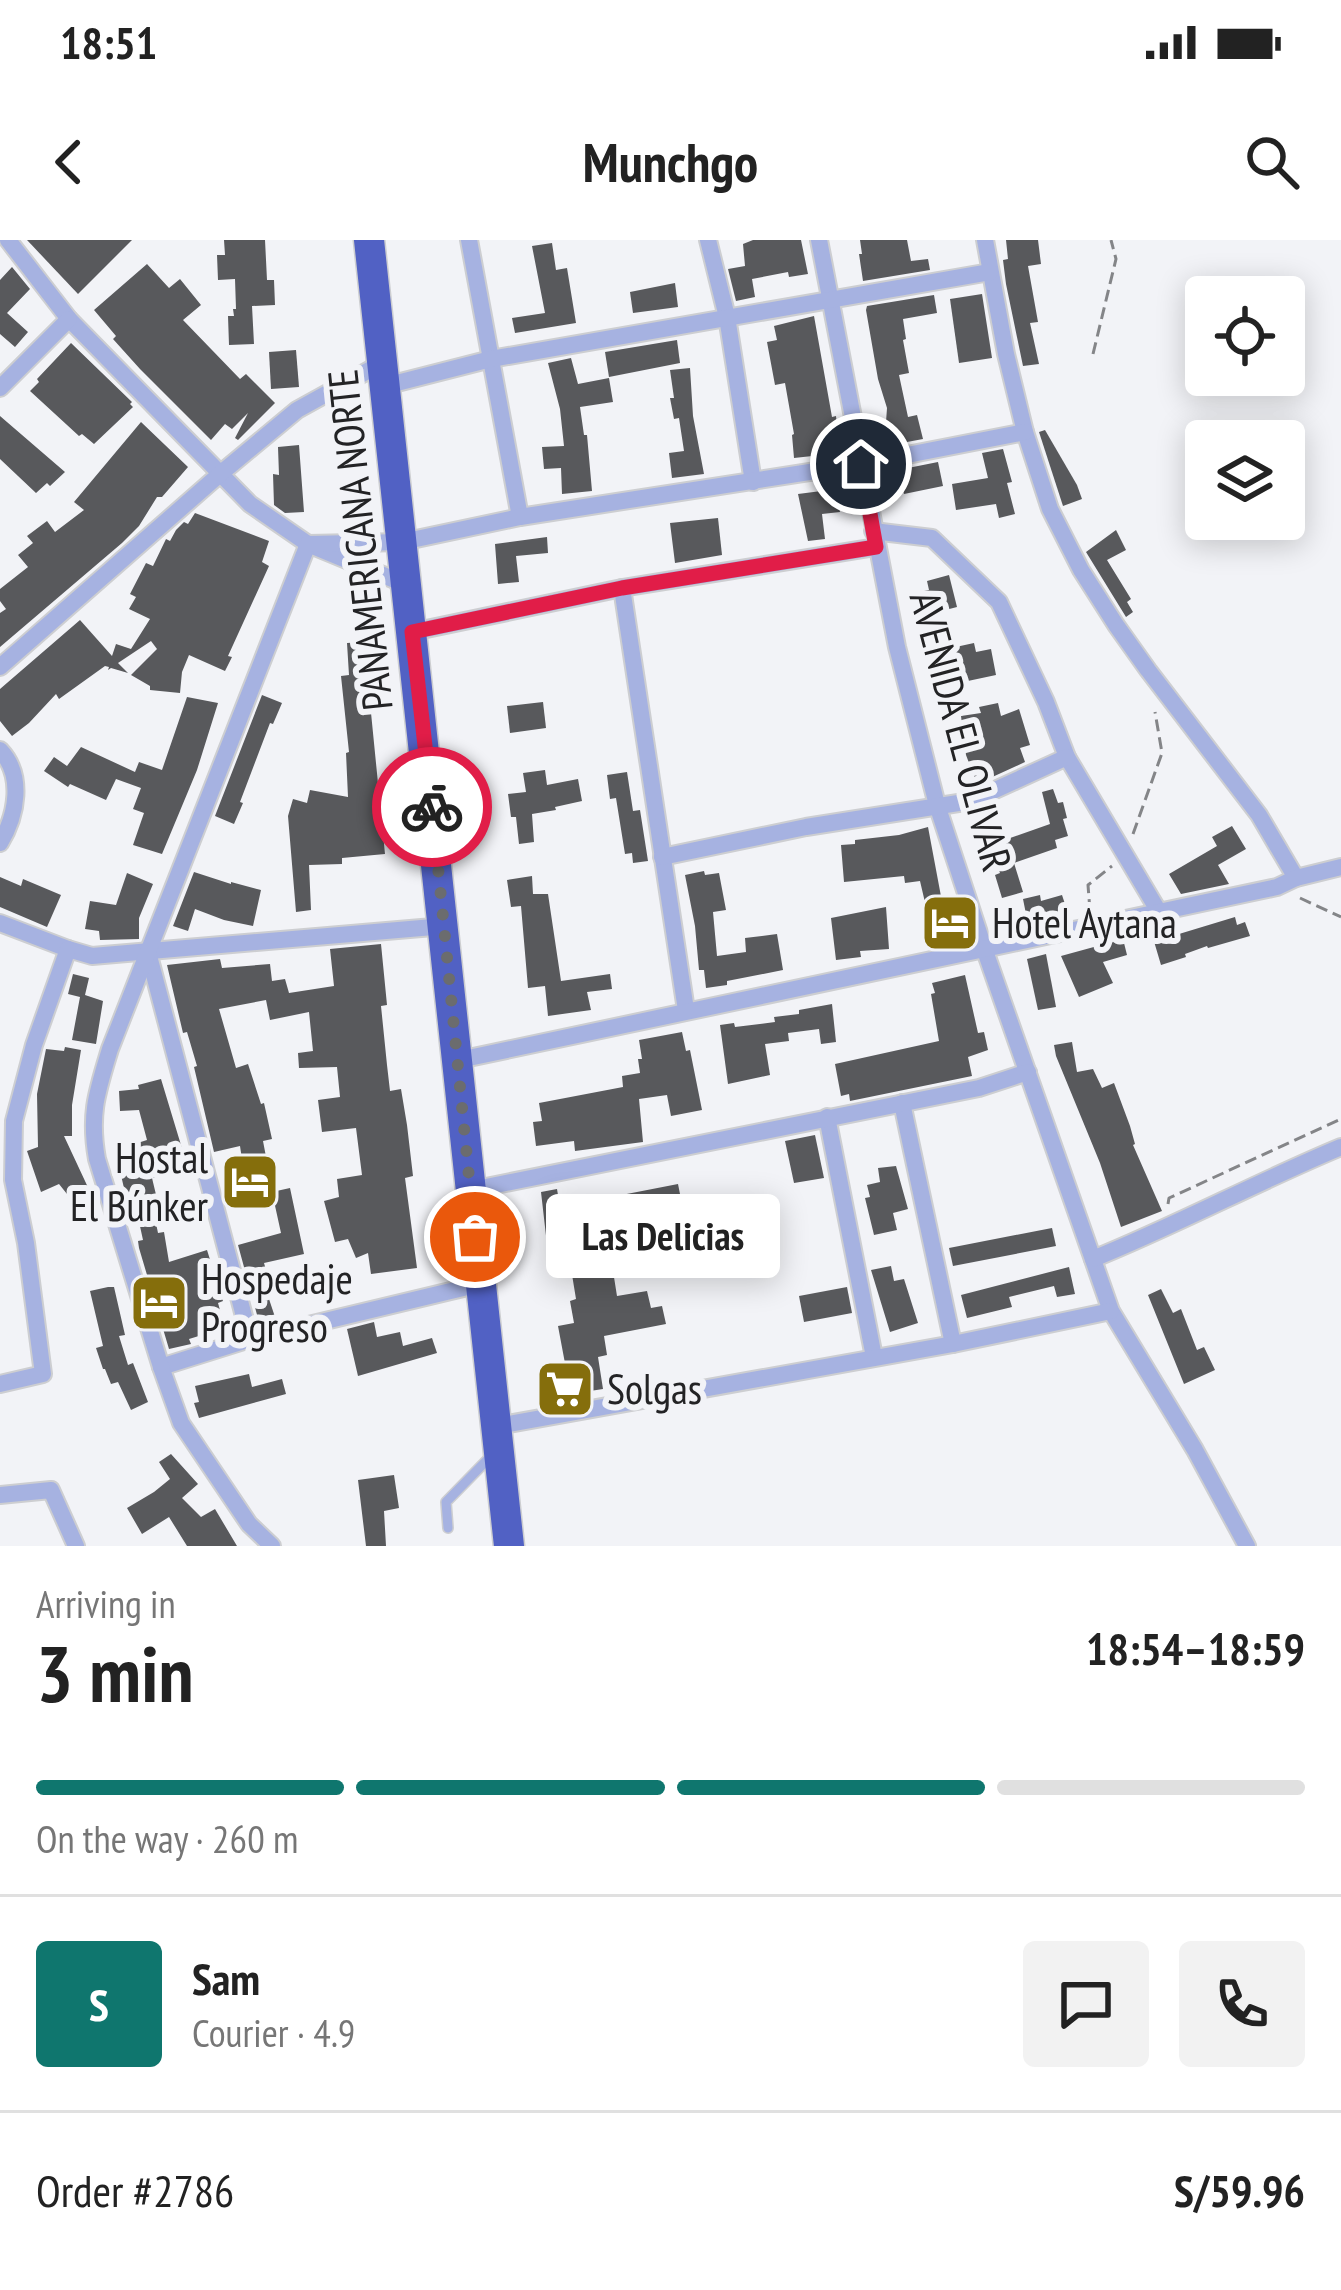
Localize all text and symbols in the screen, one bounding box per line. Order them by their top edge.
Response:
text: 18:51 [60,13,157,71]
text: Munchgo [583,127,758,197]
icon: back [36,129,102,195]
icon: search [1239,129,1305,195]
map controls [1185,276,1305,540]
button: locate [1185,276,1305,396]
street label: PANAMERICANA NORTE [314,367,405,713]
pin [810,413,912,515]
button: layers [1185,420,1305,540]
icon: home [828,431,894,497]
street label: AVENIDA EL OLIVAR [898,585,1025,877]
courier [372,747,492,867]
icon: bike [399,774,465,840]
hotel icon: Hotel Aytana [919,892,981,954]
place label: Hotel Aytana [992,895,1177,950]
place label: Hostal El Búnker [70,1130,208,1233]
hotel icon: Hostal El Búnker [219,1151,281,1213]
pin [424,1186,526,1288]
callout: Las Delicias [547,1195,781,1279]
icon: bag [442,1204,508,1270]
text: Las Delicias [582,1210,744,1261]
place label: Hospedaje Progreso [201,1251,353,1354]
hotel icon: Hospedaje Progreso [128,1272,190,1334]
supermarket icon: Solgas [534,1358,596,1420]
place label: Solgas [607,1361,702,1416]
text: Arriving in [36,1578,176,1629]
text: 18:54–18:59 [1086,1619,1305,1677]
text: 3 min [36,1623,194,1724]
text: On the way · 260 m [36,1813,298,1864]
button: chat [1023,1941,1149,2067]
button: phone [1179,1941,1305,2067]
text: Sam [192,1949,260,2007]
text: S [89,1975,109,2033]
text: Courier · 4.9 [192,2007,355,2058]
text: Order #2786 [36,2161,234,2219]
text: S/59.96 [1174,2161,1305,2219]

